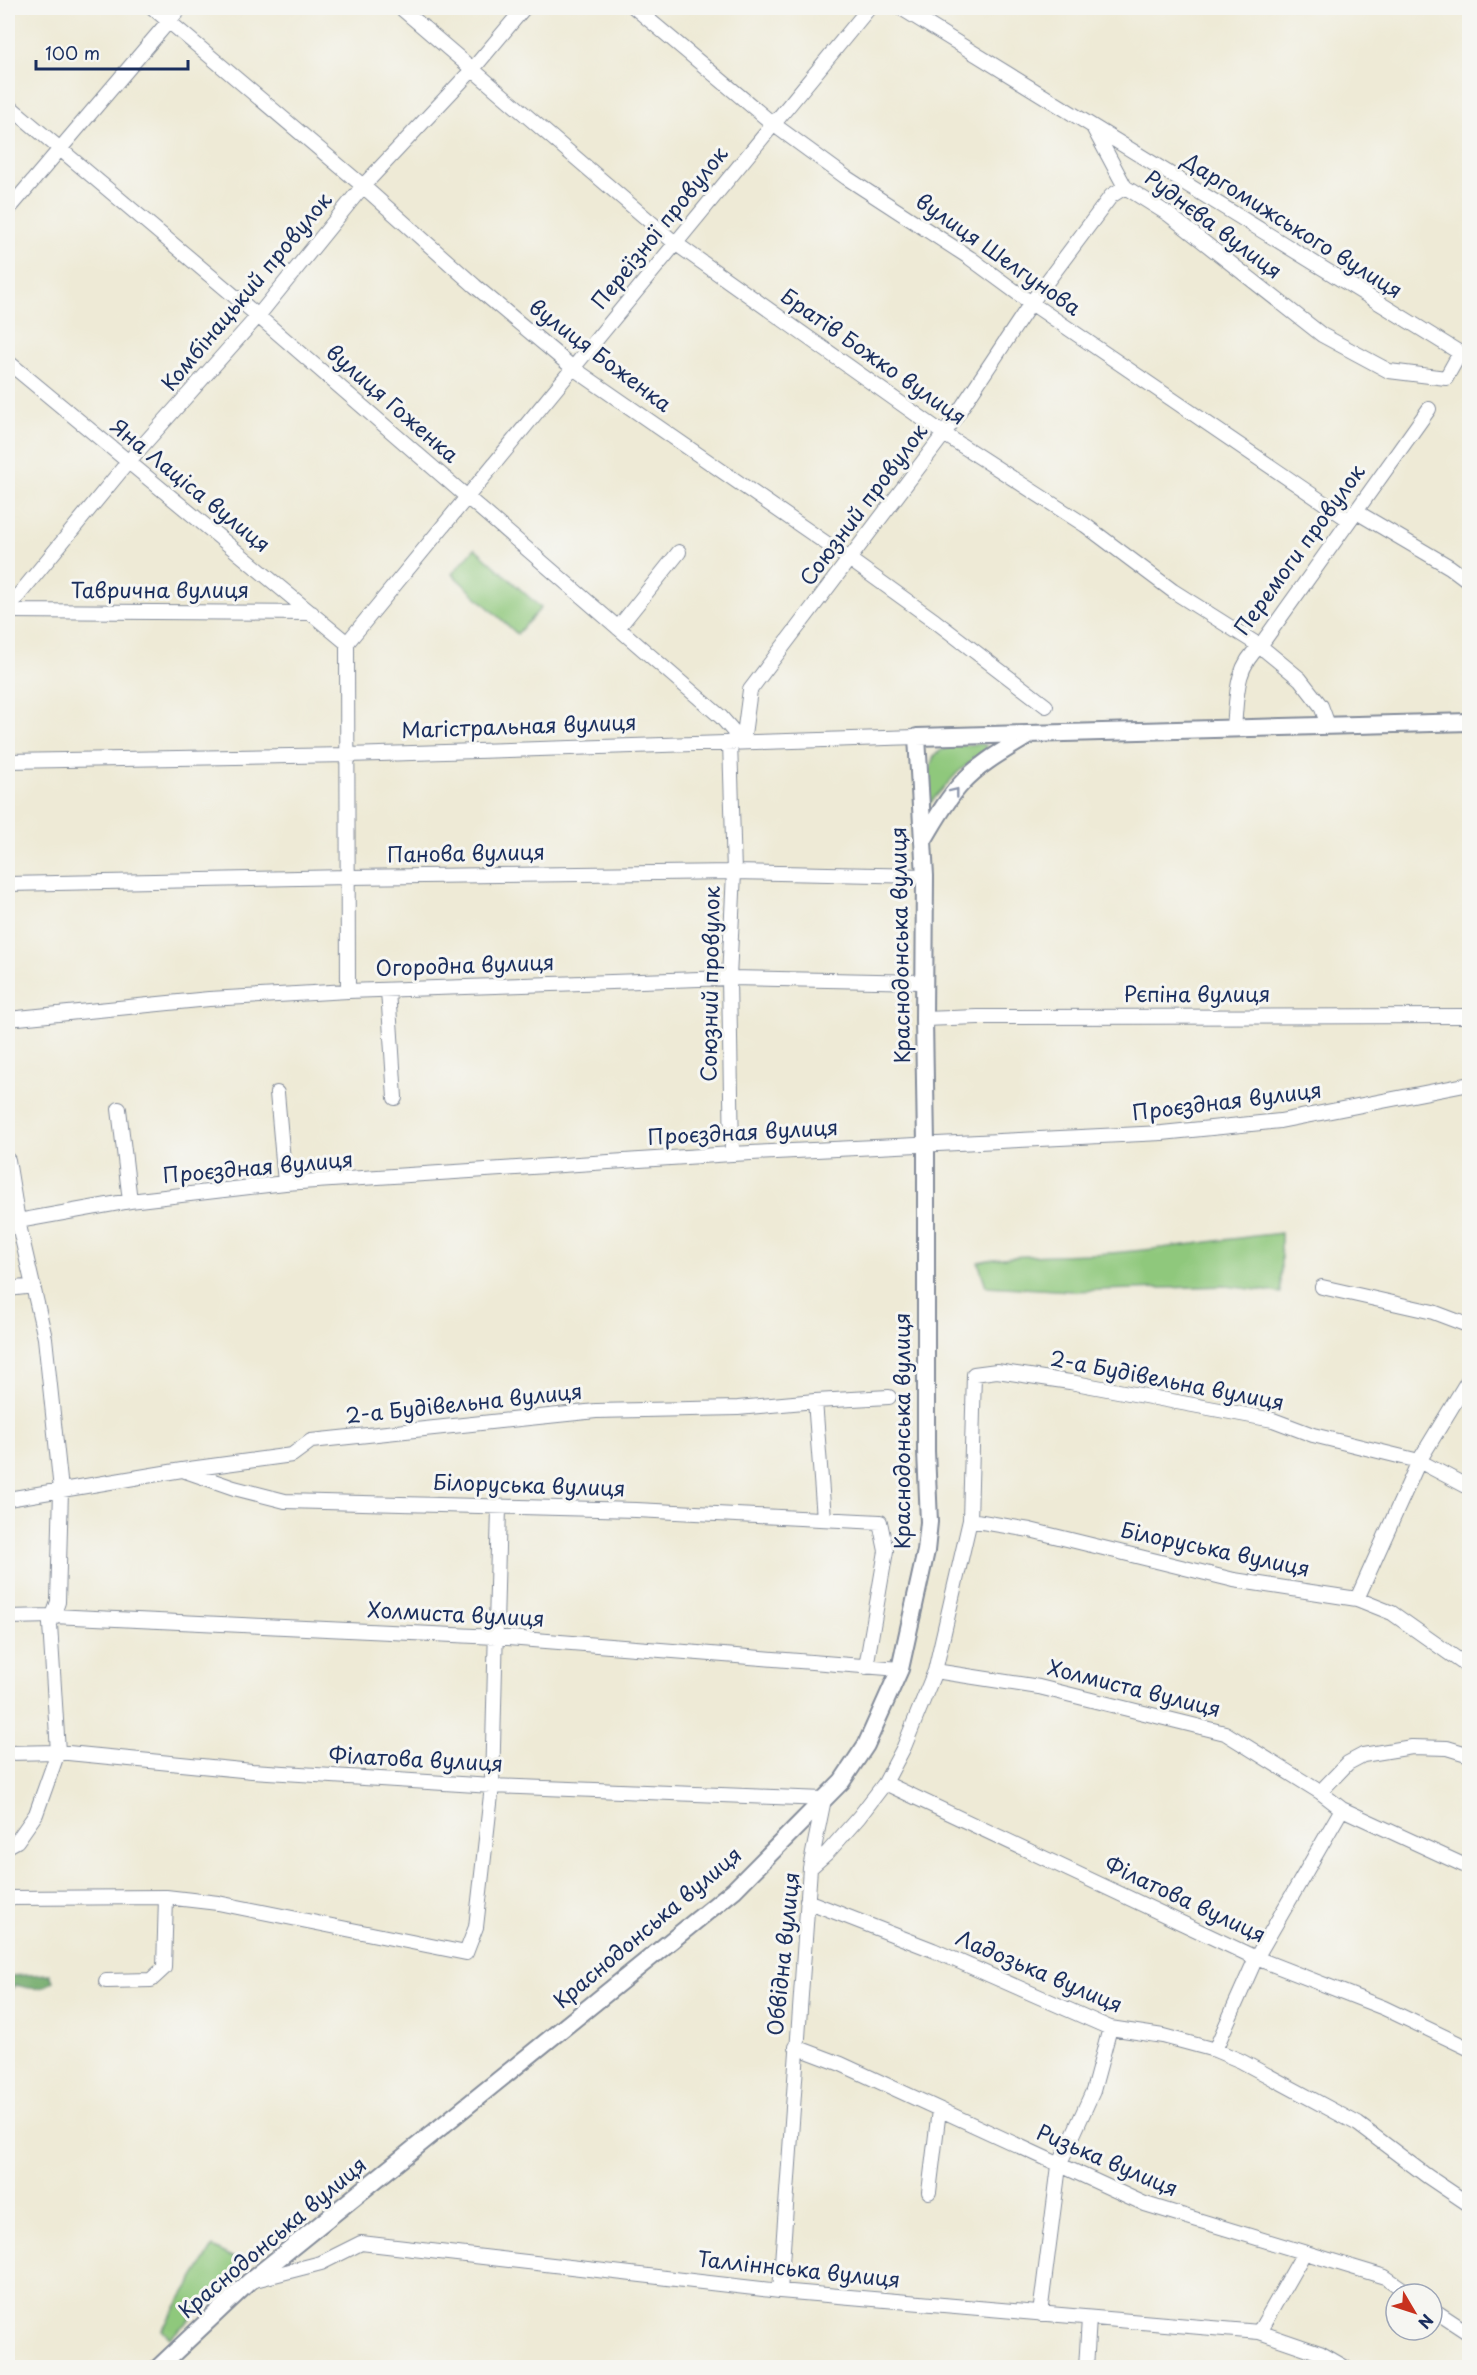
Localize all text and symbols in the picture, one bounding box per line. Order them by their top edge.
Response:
scale bar [36,33,188,71]
text: 100 m [45,39,100,66]
street label: Переїзної провулок [583,138,735,315]
street label: Даргомижського вулиця [1176,143,1409,305]
street label: Руднєва вулиця [1139,161,1290,286]
street label: Комбінацький провулок [153,184,339,397]
street label: вулиця Шелгунова [910,184,1088,322]
street label: Братів Божко вулиця [775,279,974,432]
street label: вулиця Боженка [523,290,679,419]
street label: вулиця Гоженка [320,336,467,469]
street label: Яна Лаціса вулиця [104,410,278,559]
street label: Союзний провулок [791,416,934,592]
street label: Перемоги провулок [1225,456,1372,641]
street label: Таврична вулиця [71,573,249,605]
street label: Магістральная вулиця [401,705,637,745]
one-way arrow [948,788,959,799]
street label: Краснодонська вулиця [881,826,917,1064]
street label: Панова вулиця [387,835,545,869]
street label: Союзний провулок [691,885,727,1082]
street label: Огородна вулиця [375,945,555,983]
street label: Рєпіна вулиця [1124,977,1270,1009]
street label: Проєздная вулиця [1130,1073,1323,1128]
street label: Проєздная вулиця [647,1110,839,1152]
street label: Проєздная вулиця [161,1142,354,1190]
street label: Краснодонська вулиця [885,1313,917,1549]
street label: 2-а Будівельна вулиця [1048,1341,1287,1417]
street label: 2-а Будівельна вулиця [344,1374,584,1430]
street label: Білоруська вулиця [432,1465,626,1503]
street label: Білоруська вулиця [1118,1512,1313,1584]
street label: Холмиста вулиця [367,1592,545,1634]
street label: Холмиста вулиця [1045,1650,1224,1724]
street label: Філатова вулиця [328,1737,504,1779]
street label: Краснодонська вулиця [546,1838,748,2015]
street label: Філатова вулиця [1100,1847,1272,1950]
street label: Обвідна вулиця [758,1870,807,2037]
street label: Ладозька вулиця [951,1921,1128,2020]
street label: Ризька вулиця [1032,2115,1183,2203]
street label: Краснодонська вулиця [171,2148,373,2325]
street label: Талліннська вулиця [696,2241,902,2295]
north arrow [1384,2282,1444,2342]
text: N [1413,2310,1440,2335]

